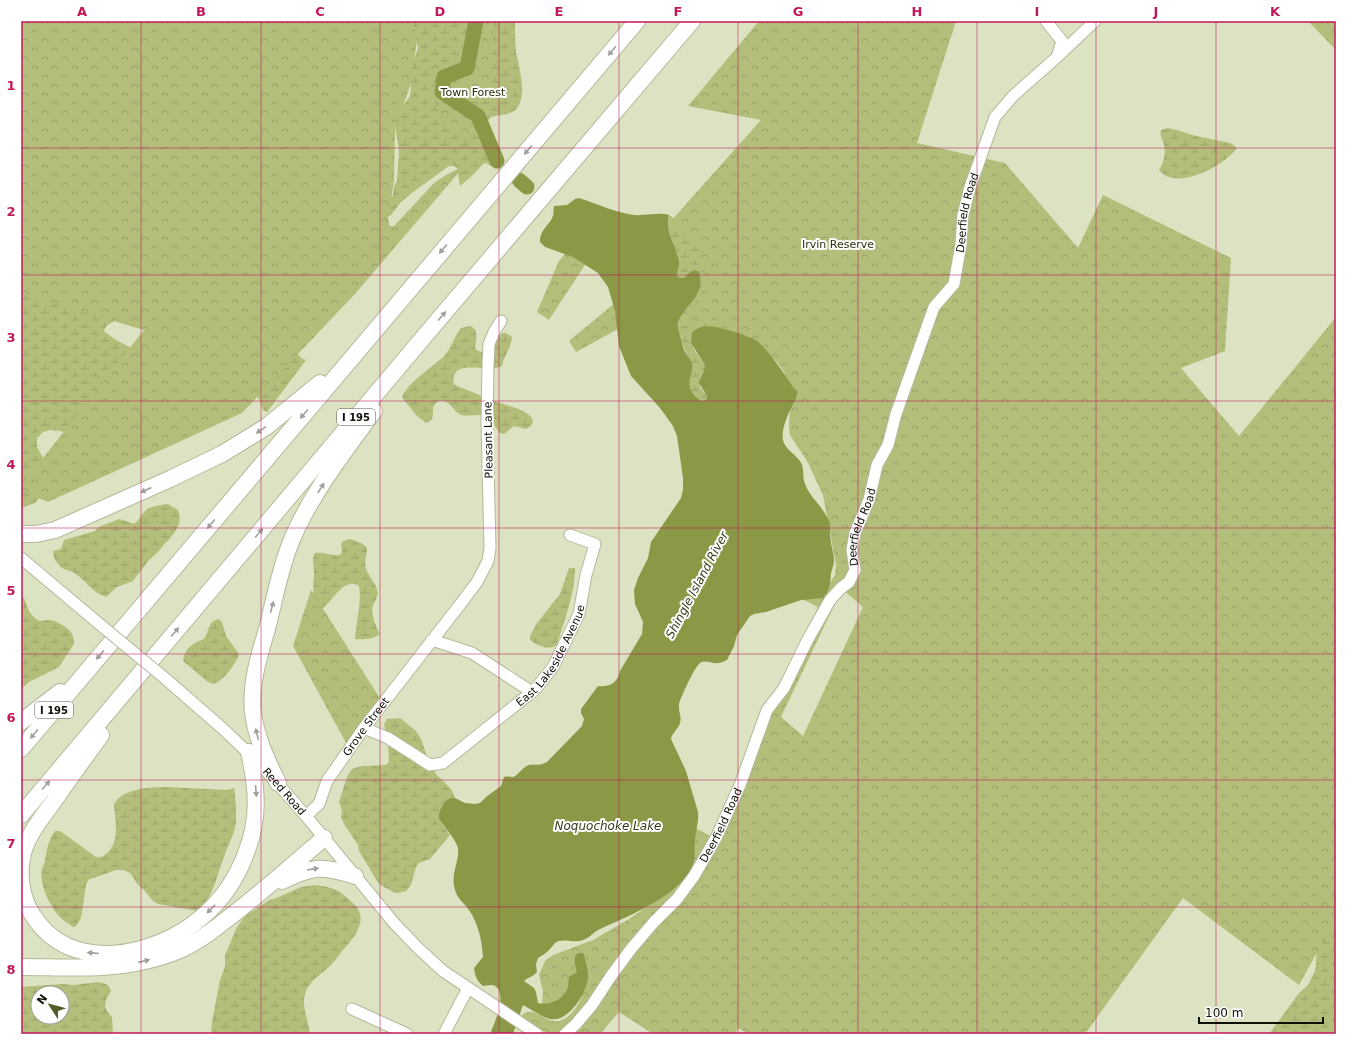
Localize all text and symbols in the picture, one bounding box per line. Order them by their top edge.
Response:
text: A [77,4,87,19]
text: B [196,4,206,19]
text: C [315,4,325,19]
text: D [435,4,446,19]
text: E [555,4,563,19]
text: F [674,4,682,19]
text: G [793,4,803,19]
text: H [912,4,922,19]
text: I [1035,4,1039,19]
text: J [1153,4,1158,19]
text: K [1270,4,1281,19]
one-way arrow [607,45,616,56]
text: 1 [6,78,16,93]
park label: Town Forest [440,86,506,99]
one-way arrow [523,145,532,156]
street label: Deerfield Road [954,171,982,254]
text: 2 [6,204,16,219]
park label: Irvin Reserve [802,238,874,251]
one-way arrow [439,244,448,254]
one-way arrow [437,310,446,321]
text: 3 [6,330,16,345]
street label: Pleasant Lane [481,401,496,479]
one-way arrow [299,408,308,419]
road number: I 195 [337,409,375,425]
one-way arrow [256,426,266,434]
text: 4 [6,457,16,472]
one-way arrow [317,482,324,494]
one-way arrow [140,487,152,493]
street label: Deerfield Road [846,487,879,567]
one-way arrow [207,518,216,529]
one-way arrow [254,527,263,538]
water label: Shingle Island River [663,528,732,641]
text: 5 [6,583,16,598]
one-way arrow [269,601,275,613]
street label: East Lakeside Avenue [513,604,588,709]
one-way arrow [171,627,179,638]
one-way arrow [96,650,105,661]
street label: Grove Street [340,694,393,759]
road number: I 195 [35,702,73,718]
text: 6 [6,710,16,725]
one-way arrow [30,728,39,739]
one-way arrow [254,728,260,741]
street label: Reed Road [260,765,308,818]
one-way arrow [42,780,51,790]
one-way arrow [252,785,259,797]
street label: Deerfield Road [697,786,745,865]
water label: Noquochoke Lake [555,819,661,833]
text: 7 [6,836,16,851]
one-way arrow [307,866,320,872]
one-way arrow [206,904,216,913]
one-way arrow [87,950,99,957]
one-way arrow [137,958,150,964]
text: 8 [6,962,16,977]
north arrow [30,985,70,1025]
text: N [34,992,50,1007]
scale bar [1199,999,1323,1025]
text: 100 m [1205,1006,1243,1020]

